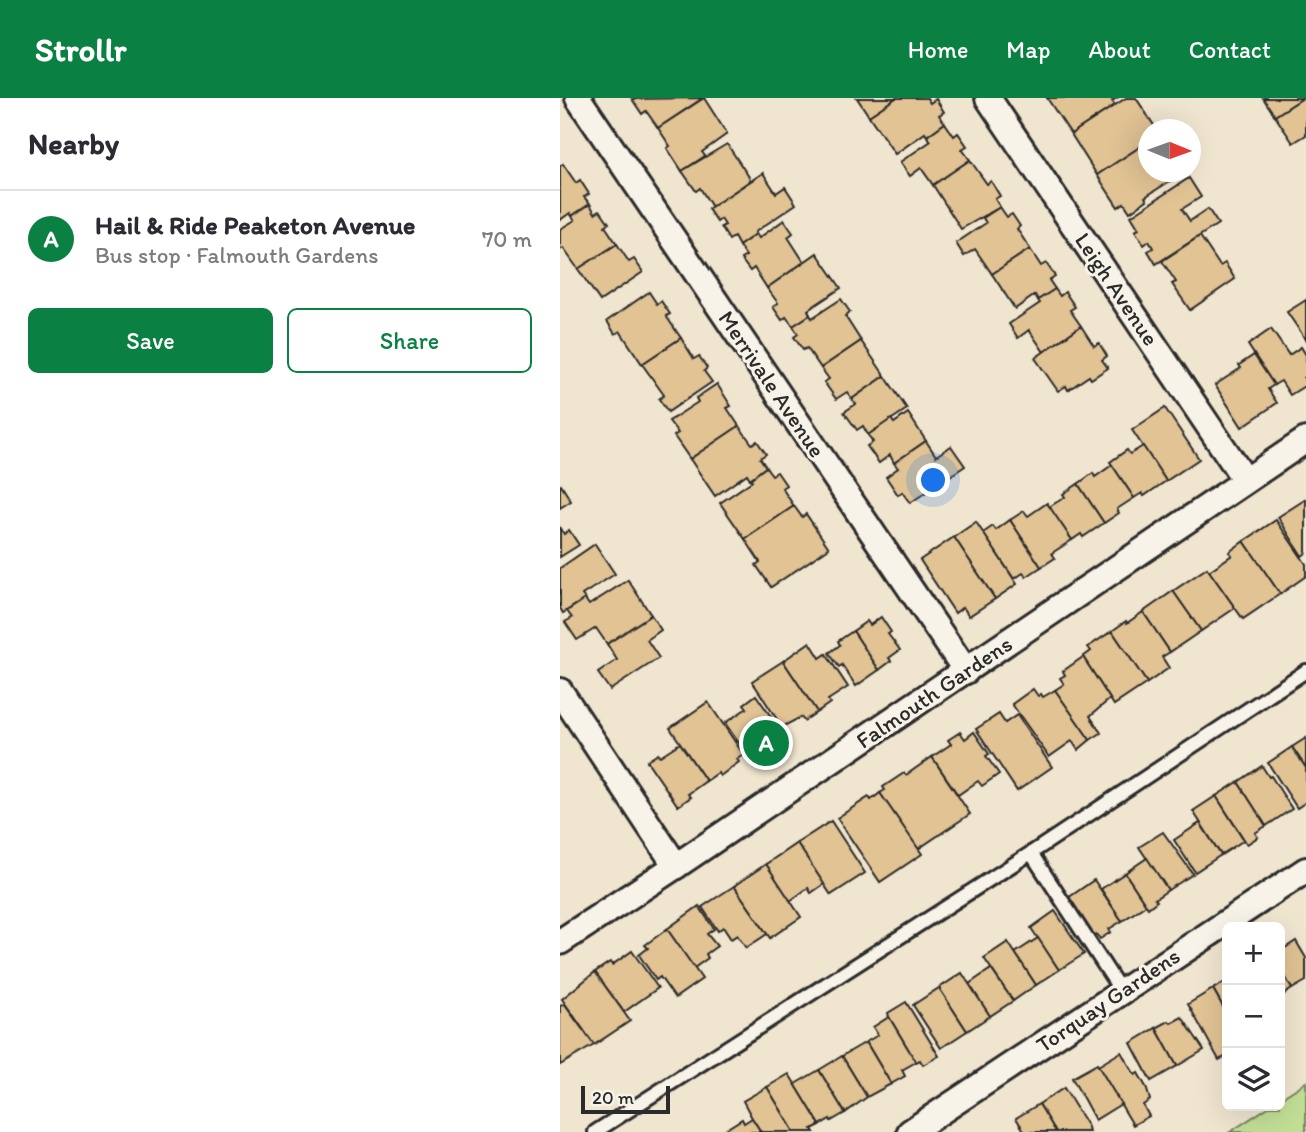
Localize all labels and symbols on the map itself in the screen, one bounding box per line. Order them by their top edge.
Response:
north arrow [1138,119,1201,182]
street label: Leigh Avenue [1069,227,1165,351]
street label: Merrivale Avenue [713,305,831,463]
your location [916,463,950,497]
street label: Falmouth Gardens [851,630,1017,754]
pin: A [743,717,789,769]
street label: Torquay Gardens [1031,942,1185,1058]
scale bar [581,1083,670,1115]

